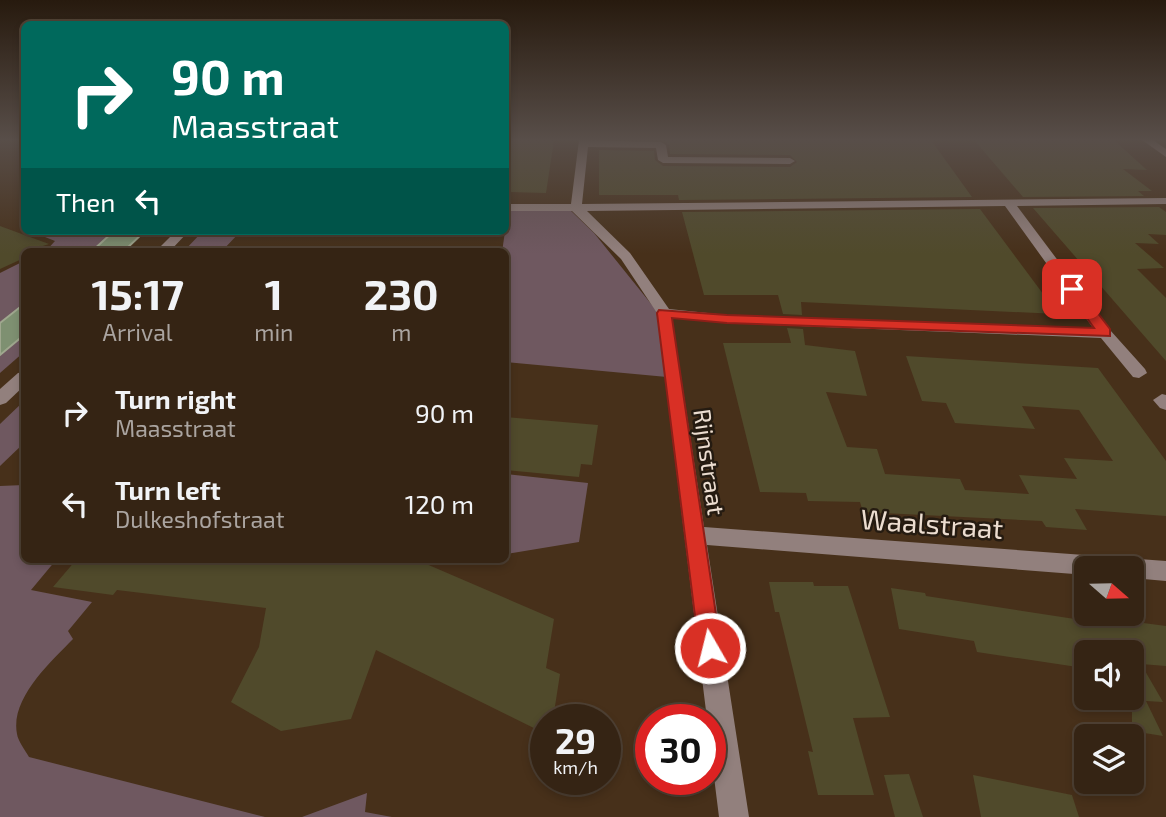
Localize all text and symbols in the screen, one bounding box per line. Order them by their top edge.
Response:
text: 90 m [171,46,285,105]
icon: right [56,49,147,140]
text: Maasstraat [171,106,339,144]
icon: left [129,182,167,220]
text: Then [56,186,115,217]
pin [1042,259,1102,319]
text: 15:17 [91,268,184,318]
text: 1 [265,268,283,318]
text: 230 [364,268,439,318]
icon: arrive [1053,270,1091,308]
text: Arrival [103,318,173,346]
text: min [254,318,293,346]
text: m [391,318,411,346]
text: Turn right [115,383,236,414]
icon: right [56,394,94,432]
text: 90 m [415,397,474,428]
street label: Rijnstraat [688,407,732,517]
text: Maasstraat [115,414,236,442]
text: Turn left [115,474,221,505]
icon: left [56,485,94,523]
text: 120 m [405,488,474,519]
street label: Waalstraat [860,501,1004,545]
text: Dulkeshofstraat [115,505,284,533]
north arrow [1074,556,1144,626]
map controls [1074,556,1144,794]
position arrow [673,611,747,685]
button: sound [1074,640,1144,710]
speed limit sign: 30 [635,704,726,795]
text: 29 [555,719,596,761]
button: layers [1074,724,1144,794]
text: km/h [553,756,598,778]

